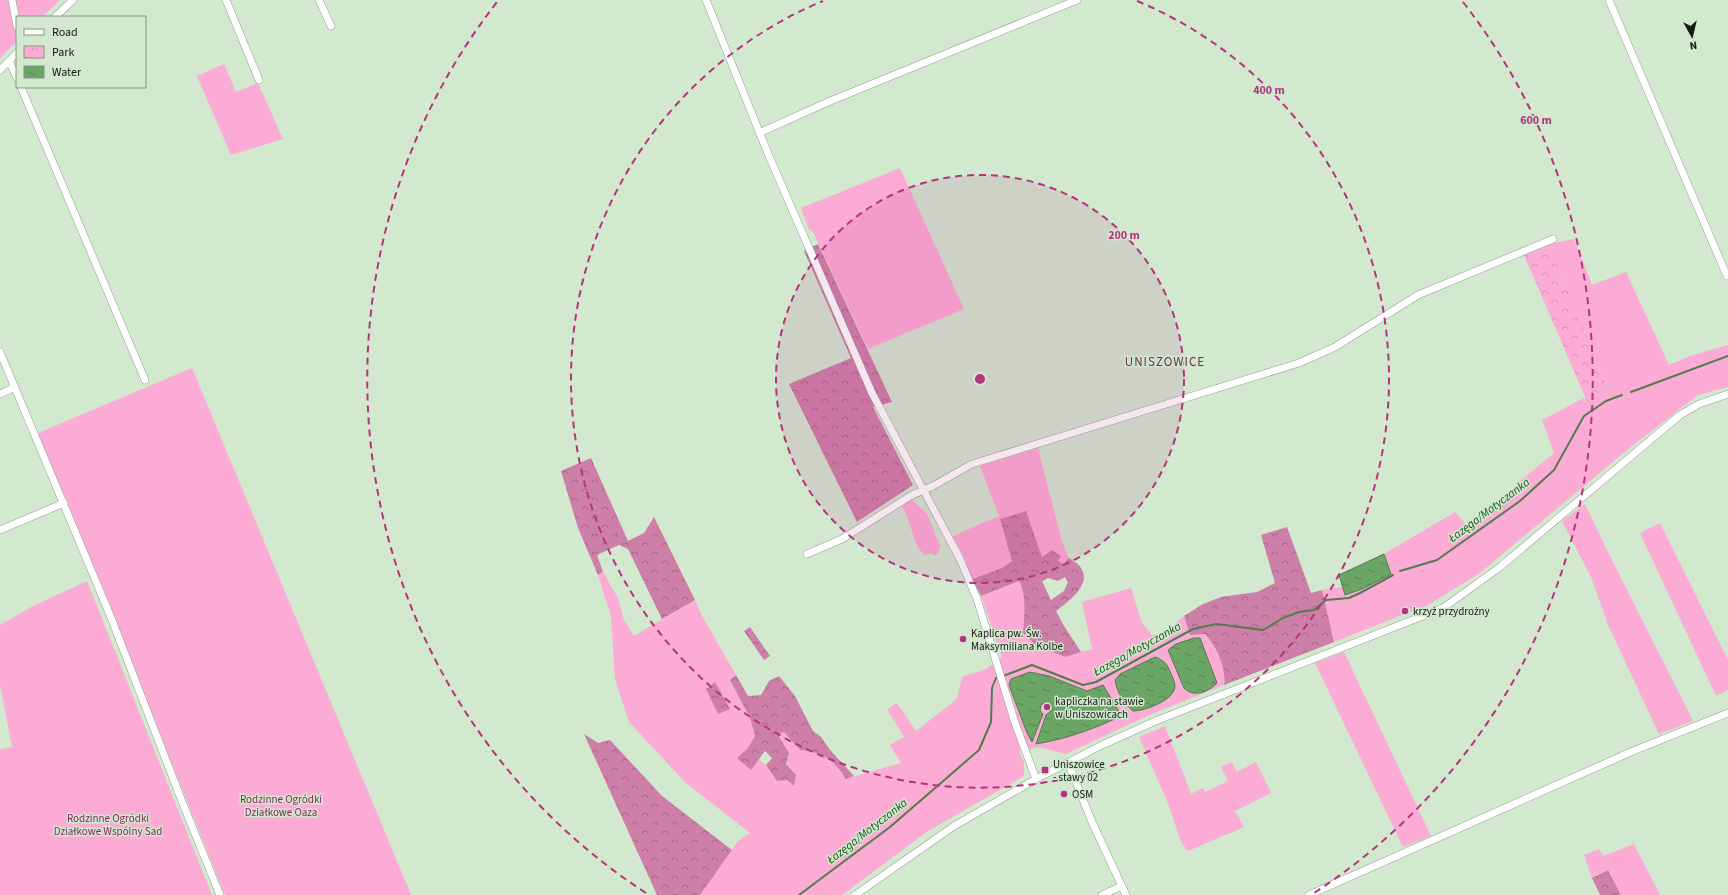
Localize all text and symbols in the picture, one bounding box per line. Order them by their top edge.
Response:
legend [16,16,146,88]
north arrow [1672,16,1712,56]
text: Road [52,24,78,41]
text: N [1689,37,1698,53]
text: Park [52,44,74,61]
text: Water [52,64,82,81]
text: 400 m [1253,82,1285,99]
text: 600 m [1520,112,1552,129]
text: 200 m [1108,227,1140,244]
district label: UNISZOWICE [1125,353,1205,371]
centre of rings [973,372,987,386]
water label: Łazęga/Motyczanka [1444,474,1534,547]
place label: krzyż przydrożny [1413,604,1490,619]
marker: krzyż przydrożny [1400,606,1410,616]
water label: Łazęga/Motyczanka [1089,618,1185,681]
place label: Kaplica pw. Św. Maksymiliana Kolbe [971,626,1064,654]
marker: Kaplica pw. Św. Maksymiliana Kolbe [958,634,968,644]
place label: kapliczka na stawie w Uniszowicach [1055,694,1144,722]
marker: kapliczka na stawie w Uniszowicach [1042,702,1052,712]
place label: Uniszowice - stawy 02 [1053,757,1105,785]
marker: Uniszowice - stawy 02 [1040,765,1050,775]
place label: OSM [1072,787,1093,802]
marker: OSM [1059,789,1069,799]
park label: Rodzinne Ogródki Działkowe Oaza [240,792,322,820]
water label: Łazęga/Motyczanka [823,794,912,869]
park label: Rodzinne Ogródki Działkowe Wspólny Sad [54,811,162,839]

